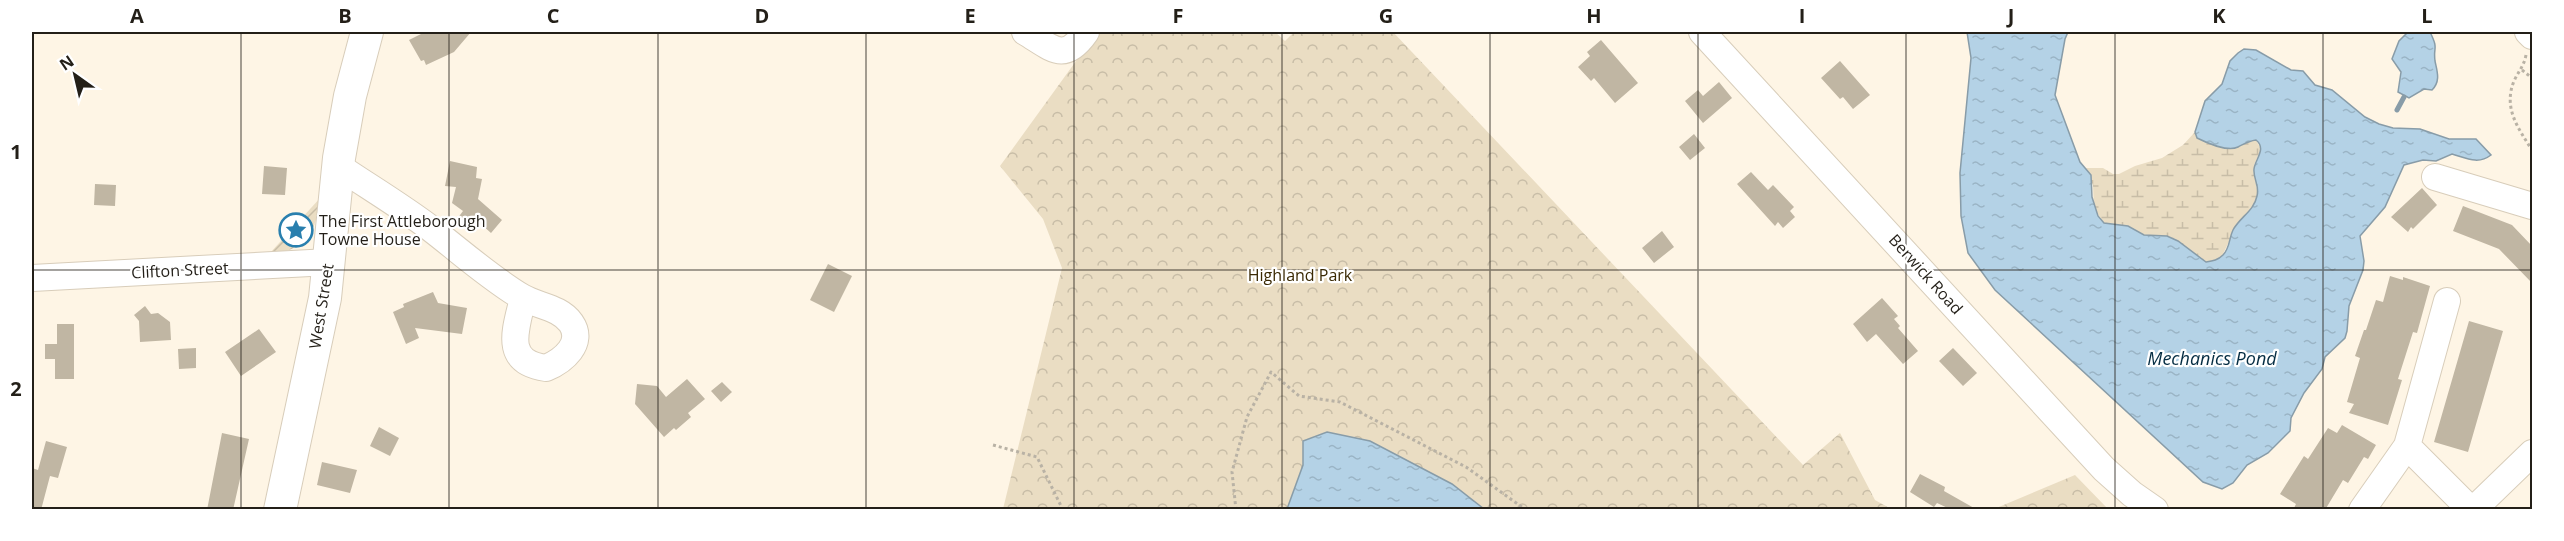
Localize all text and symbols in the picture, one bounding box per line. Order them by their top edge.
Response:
text: A [130,2,144,29]
text: B [338,2,352,29]
text: C [547,2,560,29]
text: D [755,2,769,29]
text: E [964,2,976,29]
text: F [1173,2,1183,29]
text: G [1379,2,1393,29]
text: H [1586,2,1602,29]
text: I [1799,2,1805,29]
text: J [2006,2,2014,29]
text: K [2212,2,2226,29]
text: L [2421,2,2433,29]
north arrow [45,45,105,105]
text: N [55,50,78,75]
text: 1 [10,138,22,165]
place label: The First Attleborough Towne House [319,210,486,250]
place icon: The First Attleborough Towne House [278,212,314,248]
street label: Berwick Road [1884,229,1968,319]
street label: Clifton Street [131,256,230,284]
street label: West Street [303,262,339,350]
park label: Highland Park [1248,264,1353,286]
water label: Mechanics Pond [2147,346,2277,370]
text: 2 [10,375,22,402]

